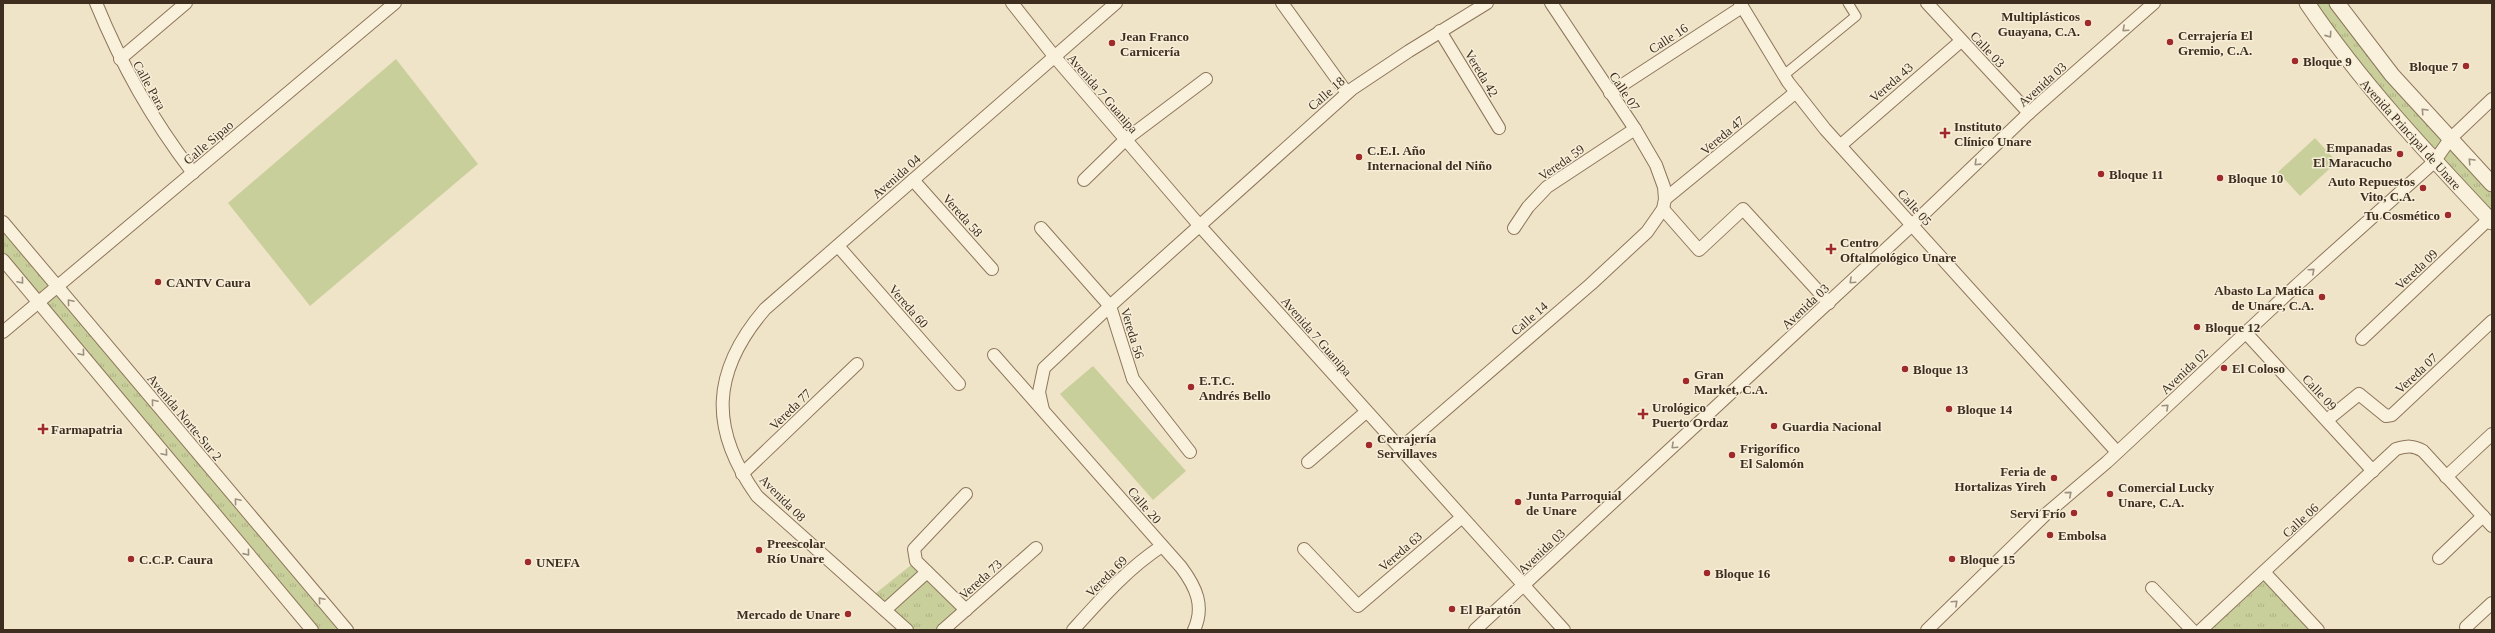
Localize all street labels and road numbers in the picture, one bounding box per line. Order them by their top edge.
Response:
street label: Calle 16 [1646,20,1691,57]
street label: Calle 03 [1967,28,2008,70]
street label: Vereda 42 [1462,47,1501,100]
street label: Avenida 7 Guanipa [1064,51,1141,136]
street label: Calle Para [130,58,169,113]
street label: Avenida 03 [2015,59,2069,110]
street label: Vereda 43 [1867,60,1916,105]
street label: Calle 07 [1606,69,1643,114]
street label: Calle 18 [1305,73,1348,113]
street label: Avenida Principal de Unare [2357,76,2464,193]
street label: Vereda 47 [1697,112,1748,158]
street label: Calle Sipao [180,117,236,168]
street label: Vereda 59 [1536,141,1587,184]
street label: Avenida 04 [869,151,924,201]
street label: Calle 05 [1894,186,1935,229]
street label: Vereda 58 [940,191,986,240]
street label: Vereda 09 [2392,246,2441,293]
street label: Avenida 03 [1779,281,1832,332]
street label: Vereda 60 [886,282,931,331]
street label: Avenida 7 Guanipa [1278,294,1355,379]
street label: Calle 14 [1508,298,1551,338]
street label: Vereda 56 [1118,306,1147,361]
street label: Avenida 02 [2158,346,2211,397]
street label: Vereda 07 [2392,350,2441,397]
street label: Avenida Norte-Sur 2 [144,371,225,464]
street label: Calle 09 [2299,371,2340,413]
street label: Vereda 77 [766,385,815,433]
street label: Avenida 08 [756,472,809,525]
street label: Calle 20 [1125,484,1165,527]
street label: Calle 06 [2279,500,2322,541]
street label: Avenida 03 [1515,526,1568,577]
street label: Vereda 63 [1376,529,1425,574]
street label: Vereda 69 [1083,553,1130,600]
street label: Vereda 73 [956,556,1005,602]

